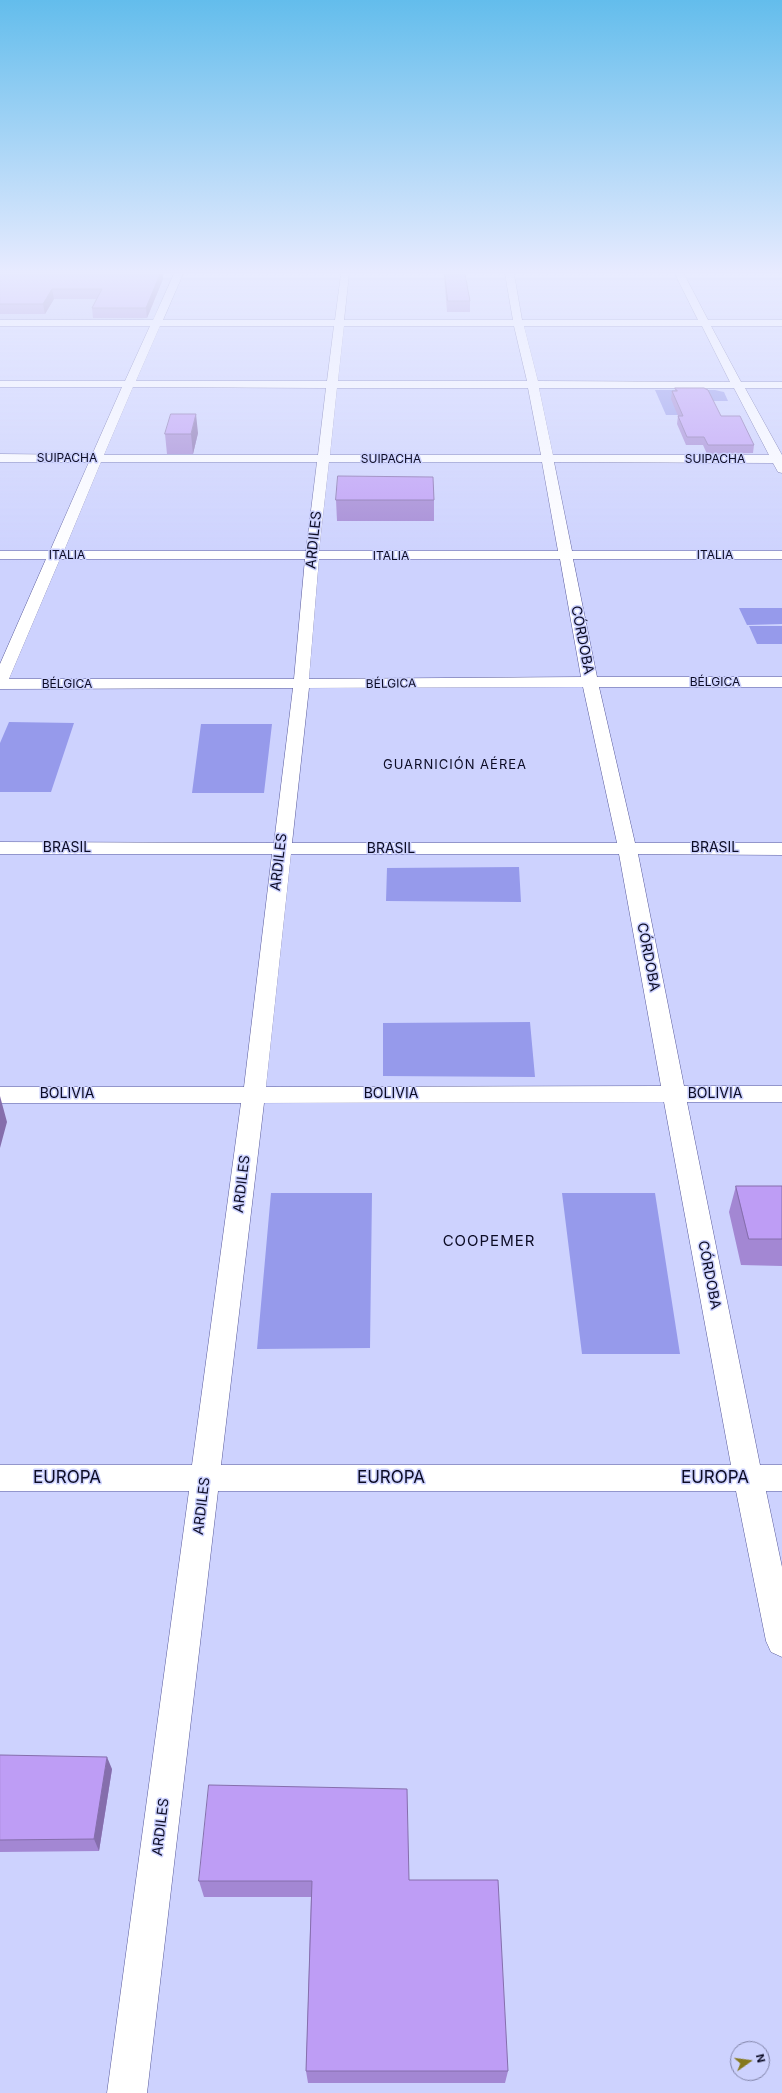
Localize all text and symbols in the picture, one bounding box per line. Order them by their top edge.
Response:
street label: SUIPACHA [37,451,97,465]
street label: SUIPACHA [361,452,421,466]
street label: SUIPACHA [685,452,745,466]
street label: ARDILES [303,510,325,570]
street label: ITALIA [49,548,85,562]
street label: ITALIA [697,548,733,562]
street label: ITALIA [373,549,409,563]
street label: CÓRDOBA [567,604,597,676]
street label: BÉLGICA [690,675,740,689]
street label: BÉLGICA [366,676,416,692]
street label: BÉLGICA [42,677,92,691]
district label: GUARNICIÓN AÉREA [383,757,527,773]
street label: ARDILES [267,832,291,892]
street label: BRASIL [43,840,91,856]
street label: BRASIL [691,840,739,856]
street label: BRASIL [367,841,415,857]
street label: CÓRDOBA [633,921,663,993]
street label: BOLIVIA [40,1086,94,1102]
street label: BOLIVIA [364,1086,418,1102]
street label: BOLIVIA [688,1086,742,1102]
street label: ARDILES [230,1154,254,1214]
district label: COOPEMER [443,1232,535,1250]
street label: CÓRDOBA [694,1239,724,1311]
street label: EUROPA [33,1468,101,1488]
street label: EUROPA [357,1468,425,1488]
street label: EUROPA [681,1468,749,1488]
street label: ARDILES [190,1476,214,1536]
street label: ARDILES [149,1797,173,1857]
north arrow [730,2041,770,2081]
text: N [753,2053,768,2064]

